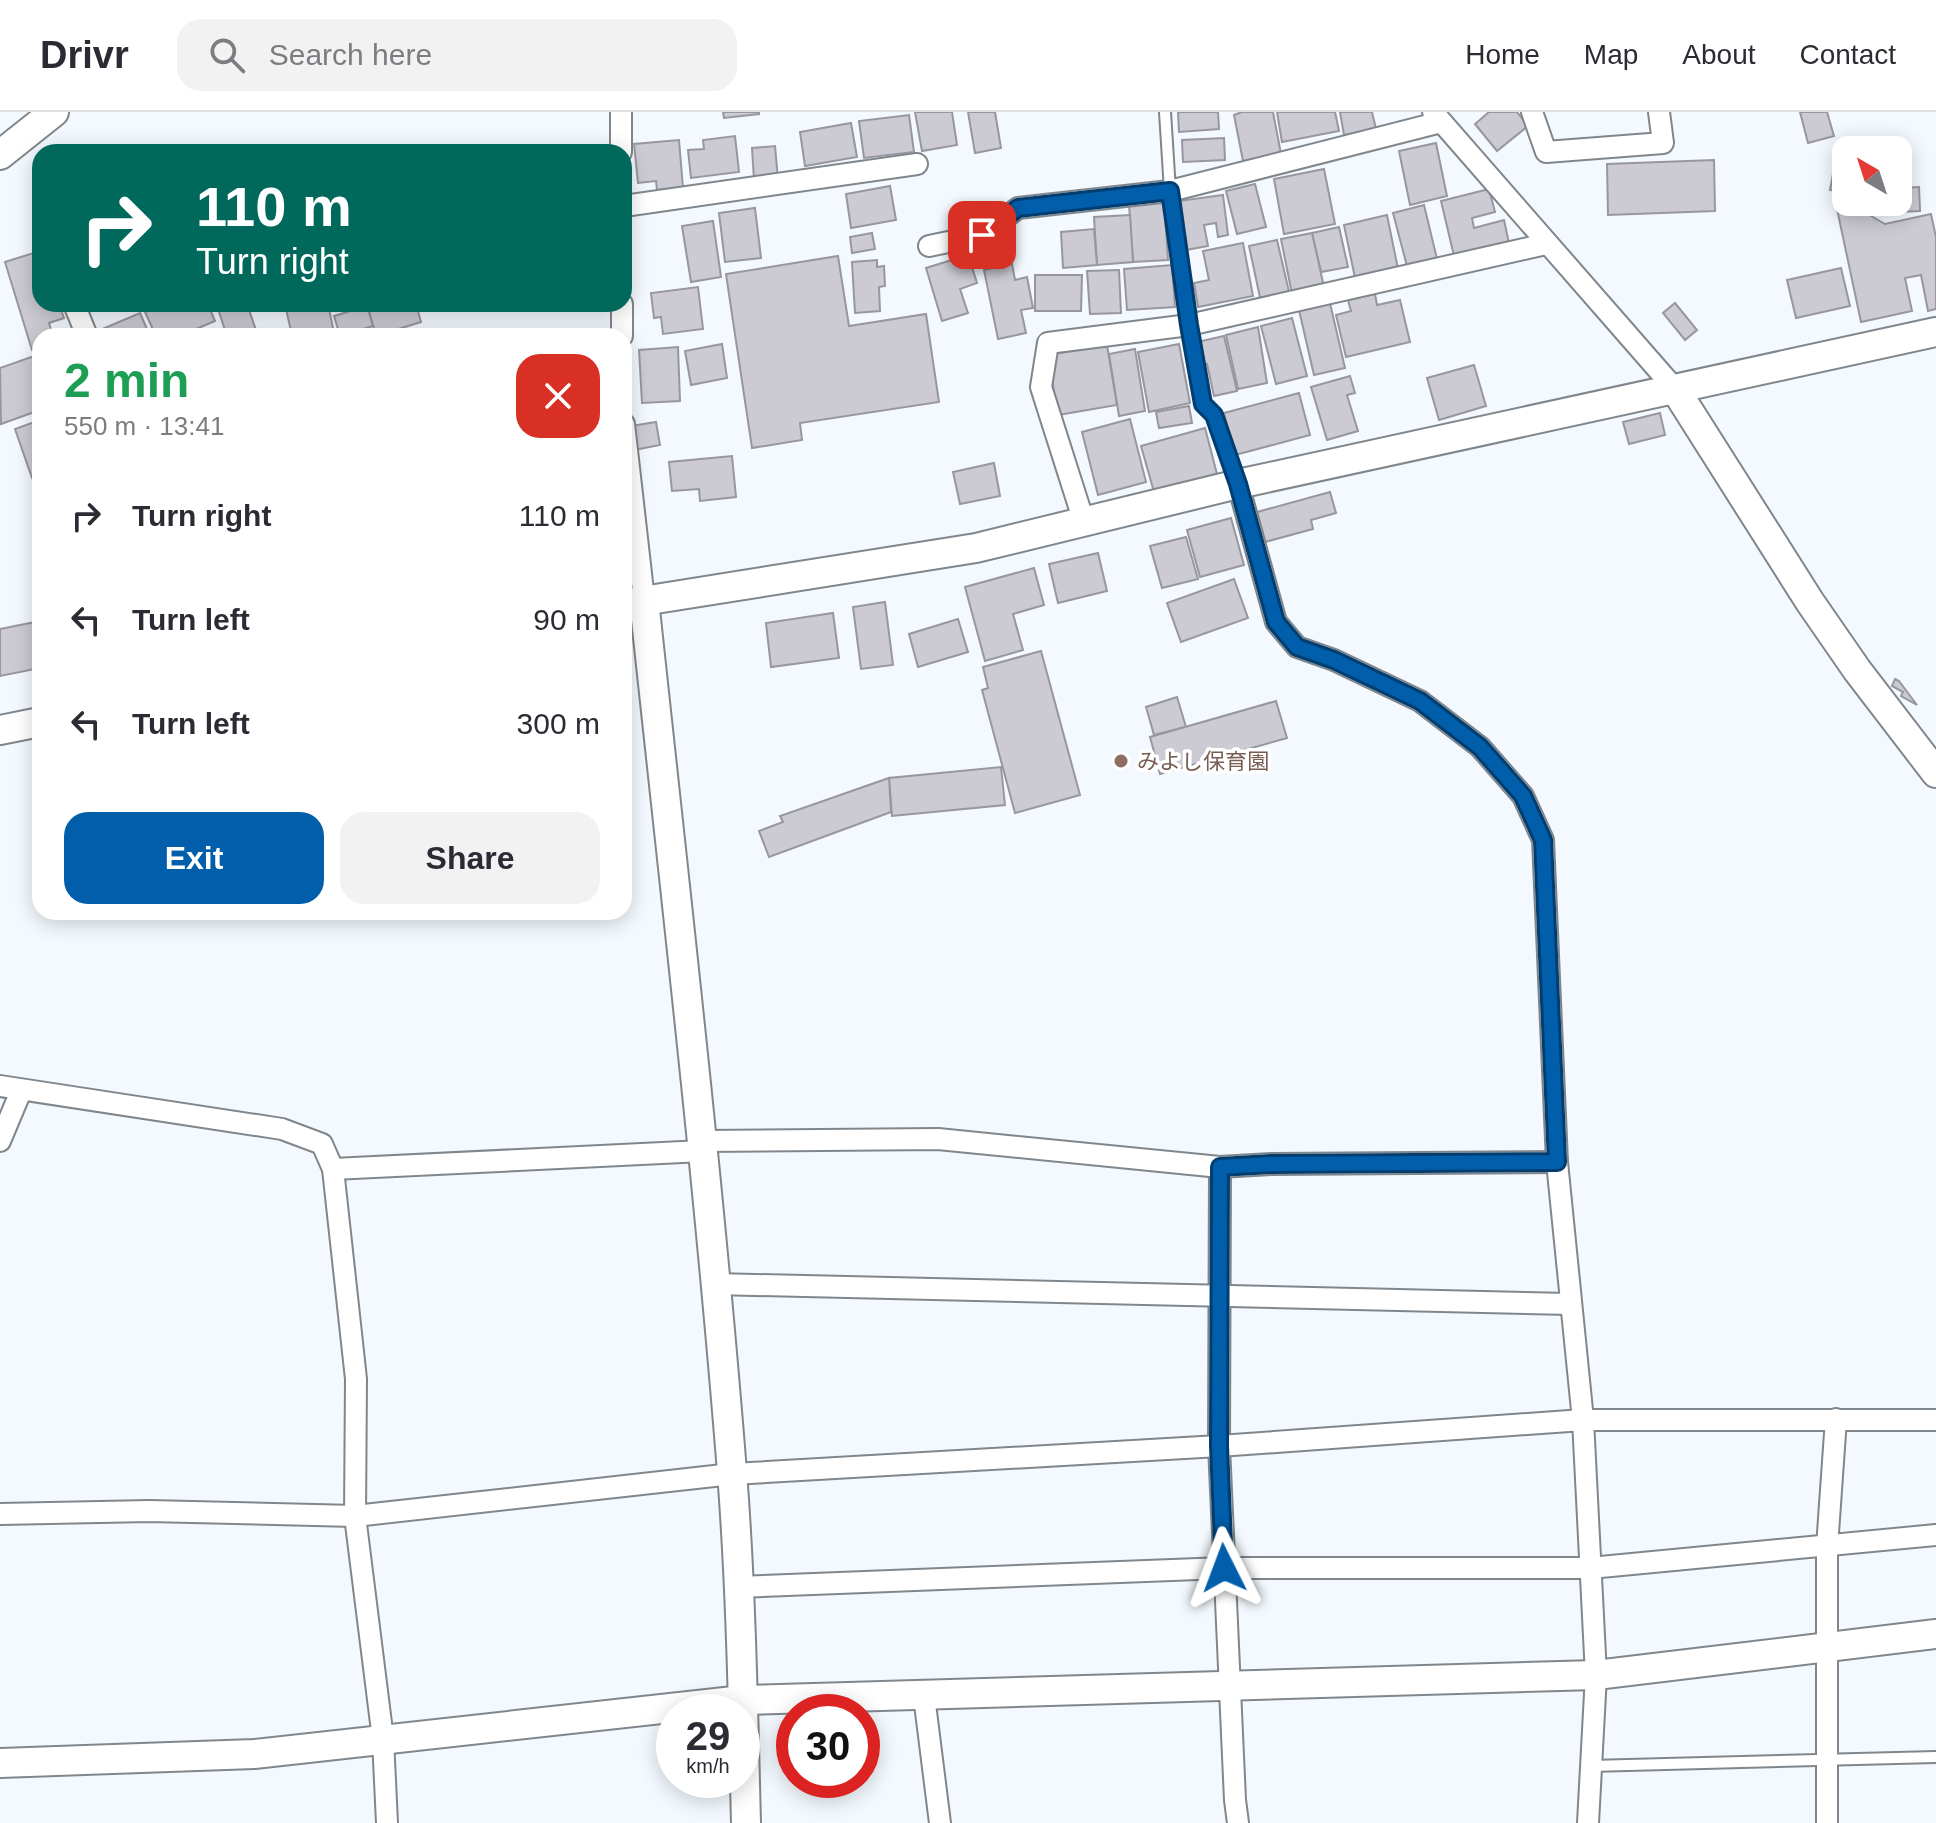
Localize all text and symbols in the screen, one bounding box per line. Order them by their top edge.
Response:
search box [177,19,737,91]
icon: search [205,33,249,77]
text: Drivr [40,34,129,76]
text: Search here [269,38,432,71]
text: Home [1465,39,1540,70]
text: Map [1584,39,1638,70]
text: About [1682,39,1756,70]
text: Contact [1800,39,1896,70]
north arrow [1832,136,1912,216]
map controls [1832,136,1912,216]
text: 110 m [196,175,352,238]
icon: right [64,176,168,280]
pin [948,201,1016,269]
icon: arrive [960,213,1004,257]
text: Turn right [196,241,349,282]
text: 2 min [64,354,189,407]
button: close [516,354,600,438]
text: 550 m · 13:41 [64,411,224,441]
icon: right [64,494,108,538]
text: Turn right [132,499,271,532]
text: 110 m [519,499,600,532]
icon: left [64,598,108,642]
text: Turn left [132,603,250,636]
text: 90 m [533,603,600,636]
icon: left [64,702,108,746]
text: Turn left [132,707,250,740]
text: 300 m [517,707,600,740]
place label: みよし保育園 [1137,749,1269,774]
marker: みよし保育園 [1112,752,1130,770]
button: Exit [64,812,324,904]
button: Share [340,812,600,904]
position arrow [1182,1526,1266,1610]
speed limit sign: 30 [776,1694,880,1798]
text: 29 [686,1714,730,1758]
text: km/h [686,1755,730,1777]

